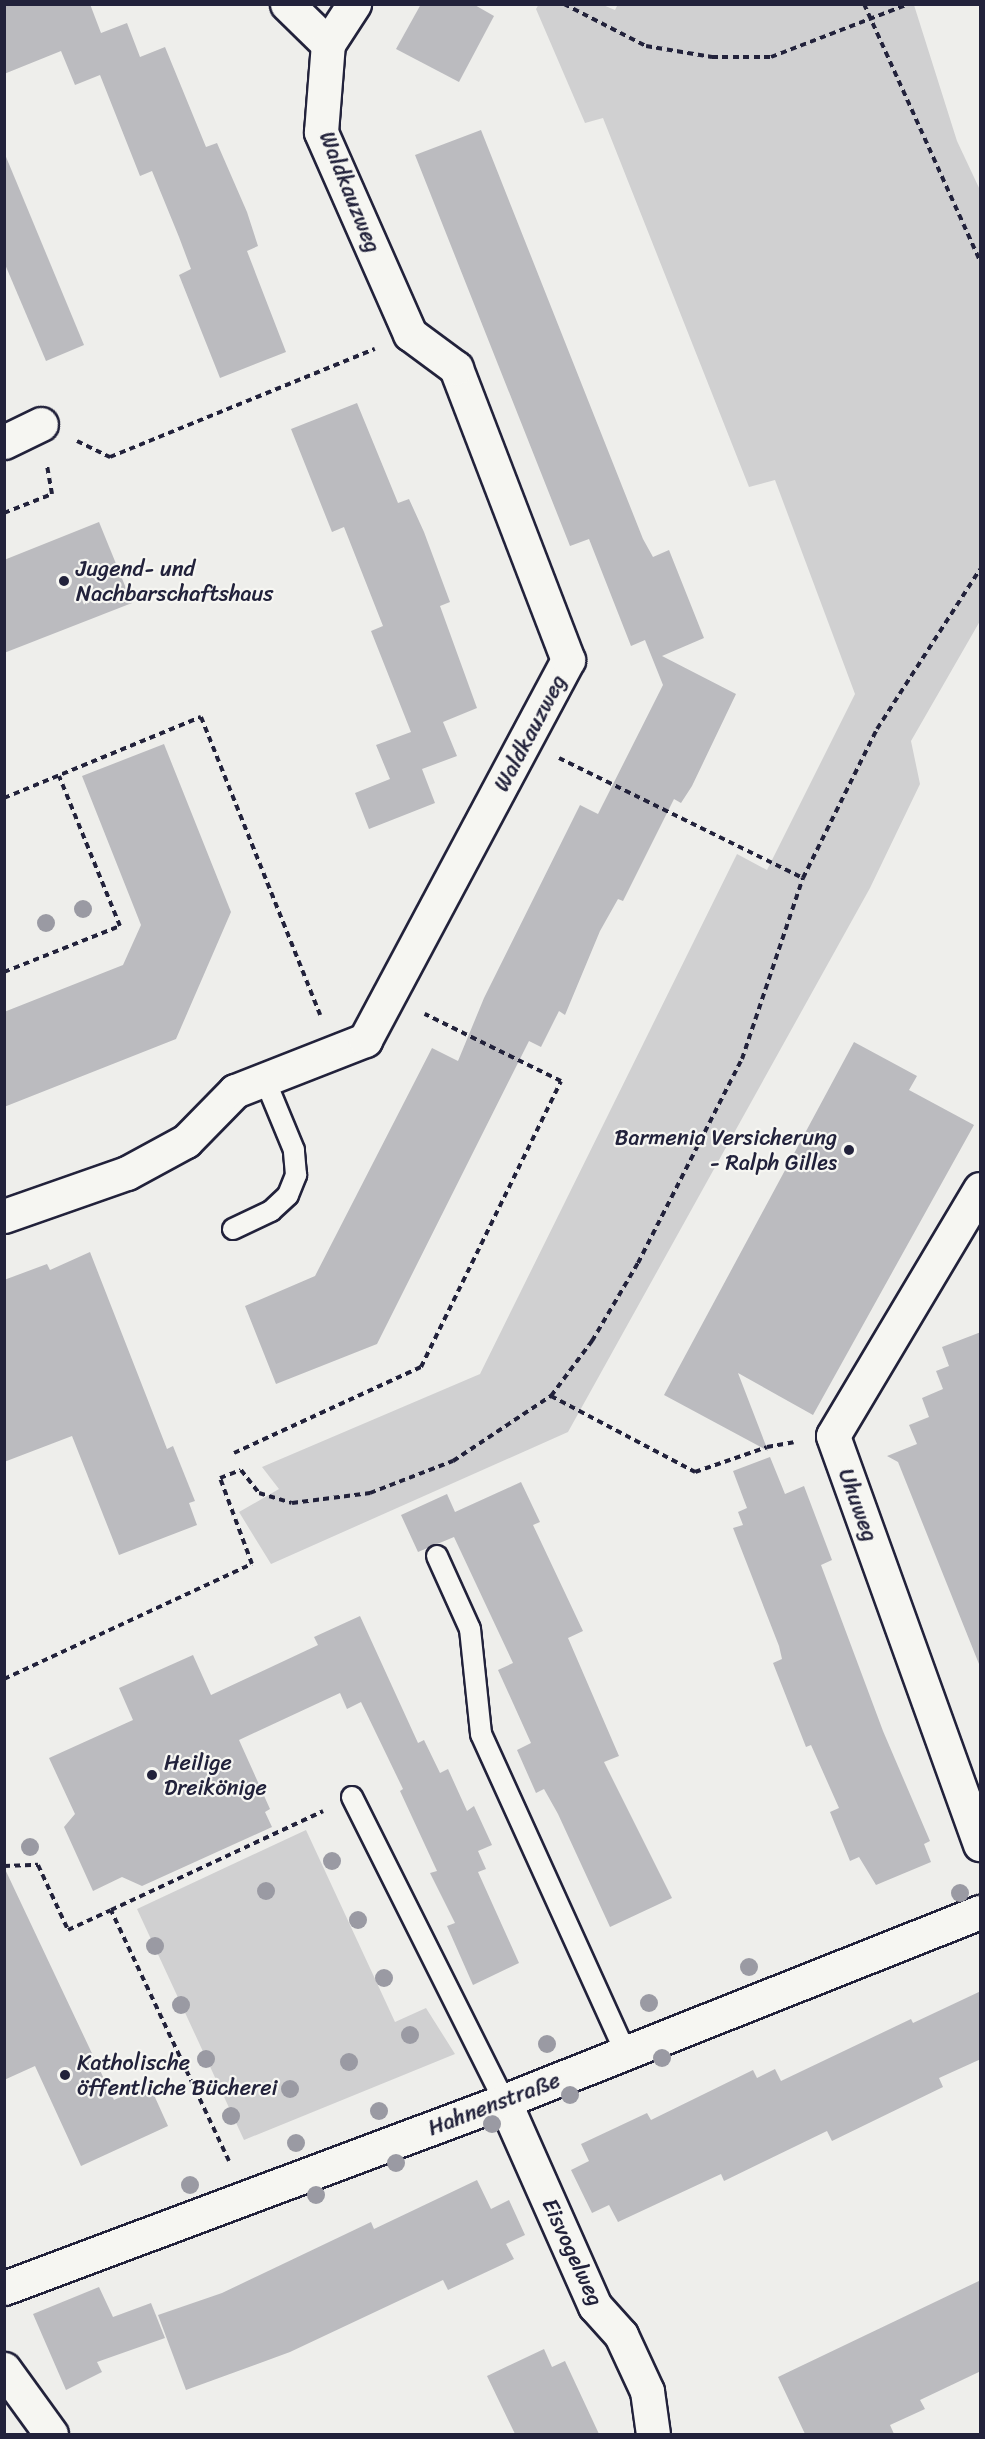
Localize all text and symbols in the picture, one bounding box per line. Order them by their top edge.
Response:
street label: Waldkauzweg [314,128,386,256]
place label: Jugend- und Nachbarschaftshaus [76,555,273,606]
marker: Jugend- und Nachbarschaftshaus [57,574,71,588]
street label: Waldkauzweg [488,670,572,796]
place label: Barmenia Versicherung - Ralph Gilles [615,1124,837,1176]
marker: Barmenia Versicherung - Ralph Gilles [842,1143,856,1157]
street label: Uhuweg [833,1465,883,1545]
place label: Heilige Dreikönige [164,1749,267,1801]
marker: Heilige Dreikönige [145,1768,159,1782]
place label: Katholische öffentliche Bücherei [77,2049,278,2100]
street label: Hahnenstraße [424,2067,564,2141]
marker: Katholische öffentliche Bücherei [58,2068,72,2082]
street label: Eisvogelweg [537,2194,609,2310]

